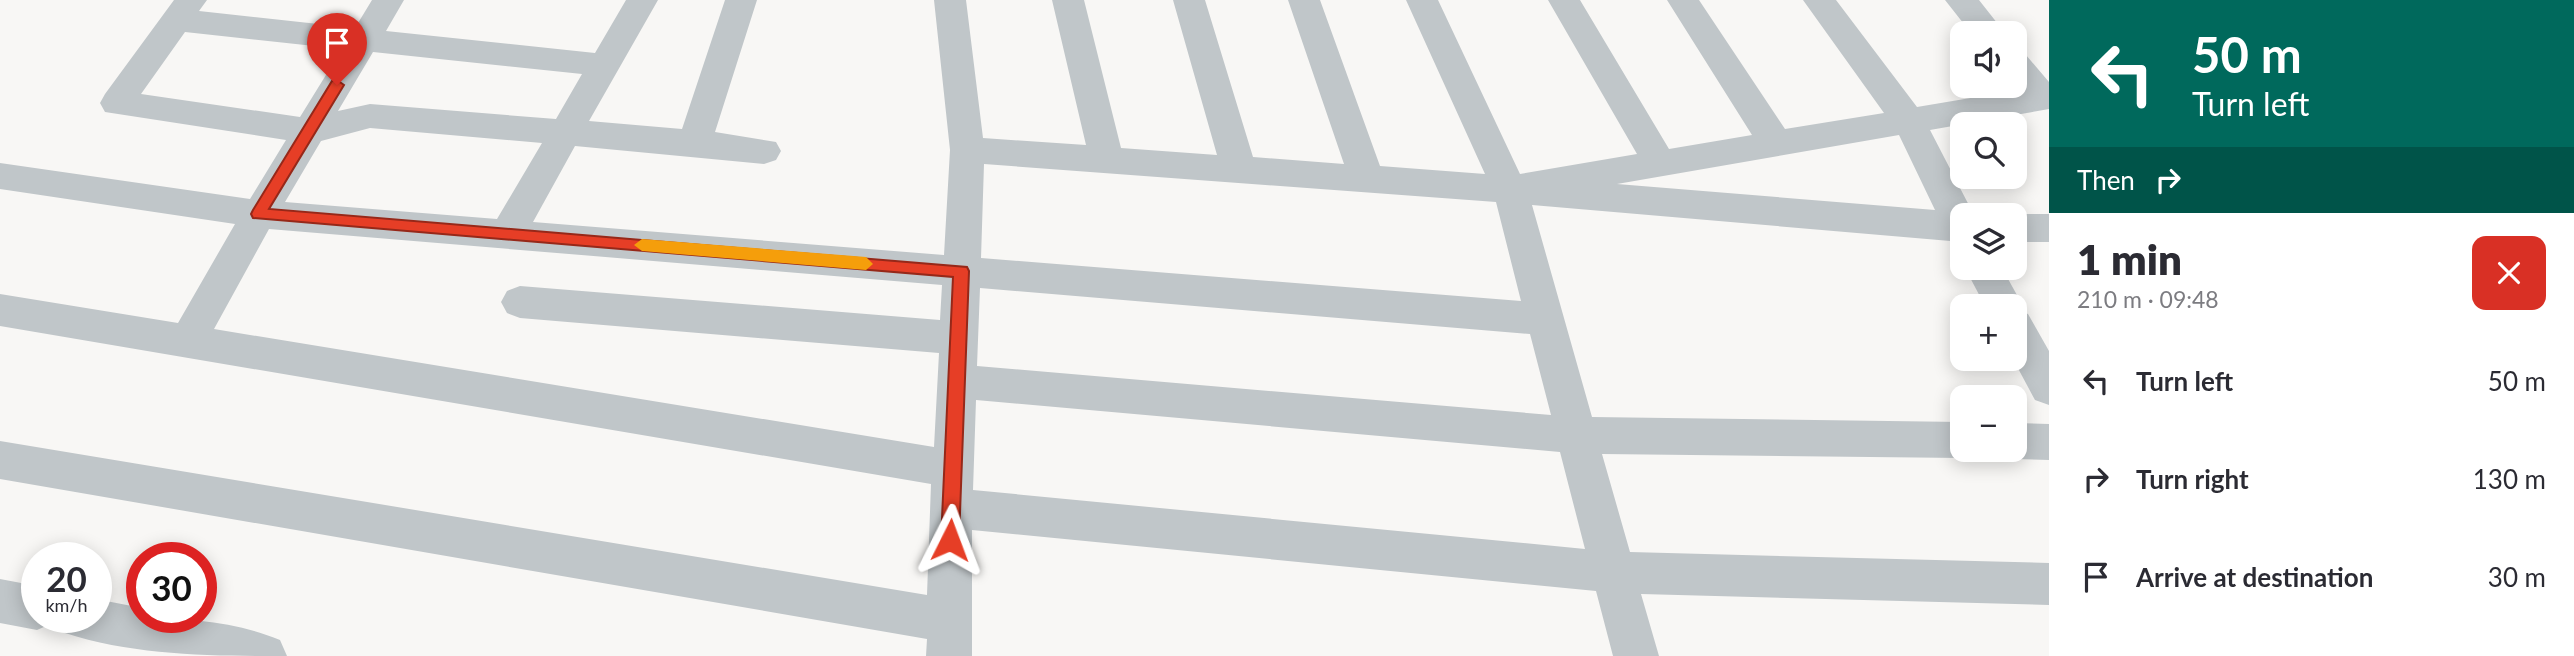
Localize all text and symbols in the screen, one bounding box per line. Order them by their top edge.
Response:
pin [307,13,367,85]
map controls [1950,21,2027,462]
button: sound [1950,21,2027,98]
icon: arrive [318,24,356,62]
text: 50 m [2192,25,2302,83]
icon: left [2077,28,2168,119]
text: Turn left [2192,84,2309,123]
button: search [1950,112,2027,189]
icon: right [2149,161,2187,199]
text: Then [2077,164,2135,196]
button: layers [1950,203,2027,280]
text: 1 min [2077,234,2182,284]
button: close [2472,236,2546,310]
text: 210 m · 09:48 [2077,285,2219,313]
button: + [1950,294,2027,371]
icon: left [2077,362,2115,400]
text: Turn left [2136,365,2233,397]
text: 50 m [2488,365,2546,397]
button: − [1950,385,2027,462]
icon: right [2077,460,2115,498]
text: Turn right [2136,463,2249,495]
text: 130 m [2473,463,2546,495]
position arrow [913,503,987,577]
speed limit sign: 30 [126,542,217,633]
text: 20 [46,557,87,599]
icon: arrive [2077,558,2115,596]
text: Arrive at destination [2136,561,2373,593]
text: 30 m [2488,561,2546,593]
text: km/h [45,594,88,616]

